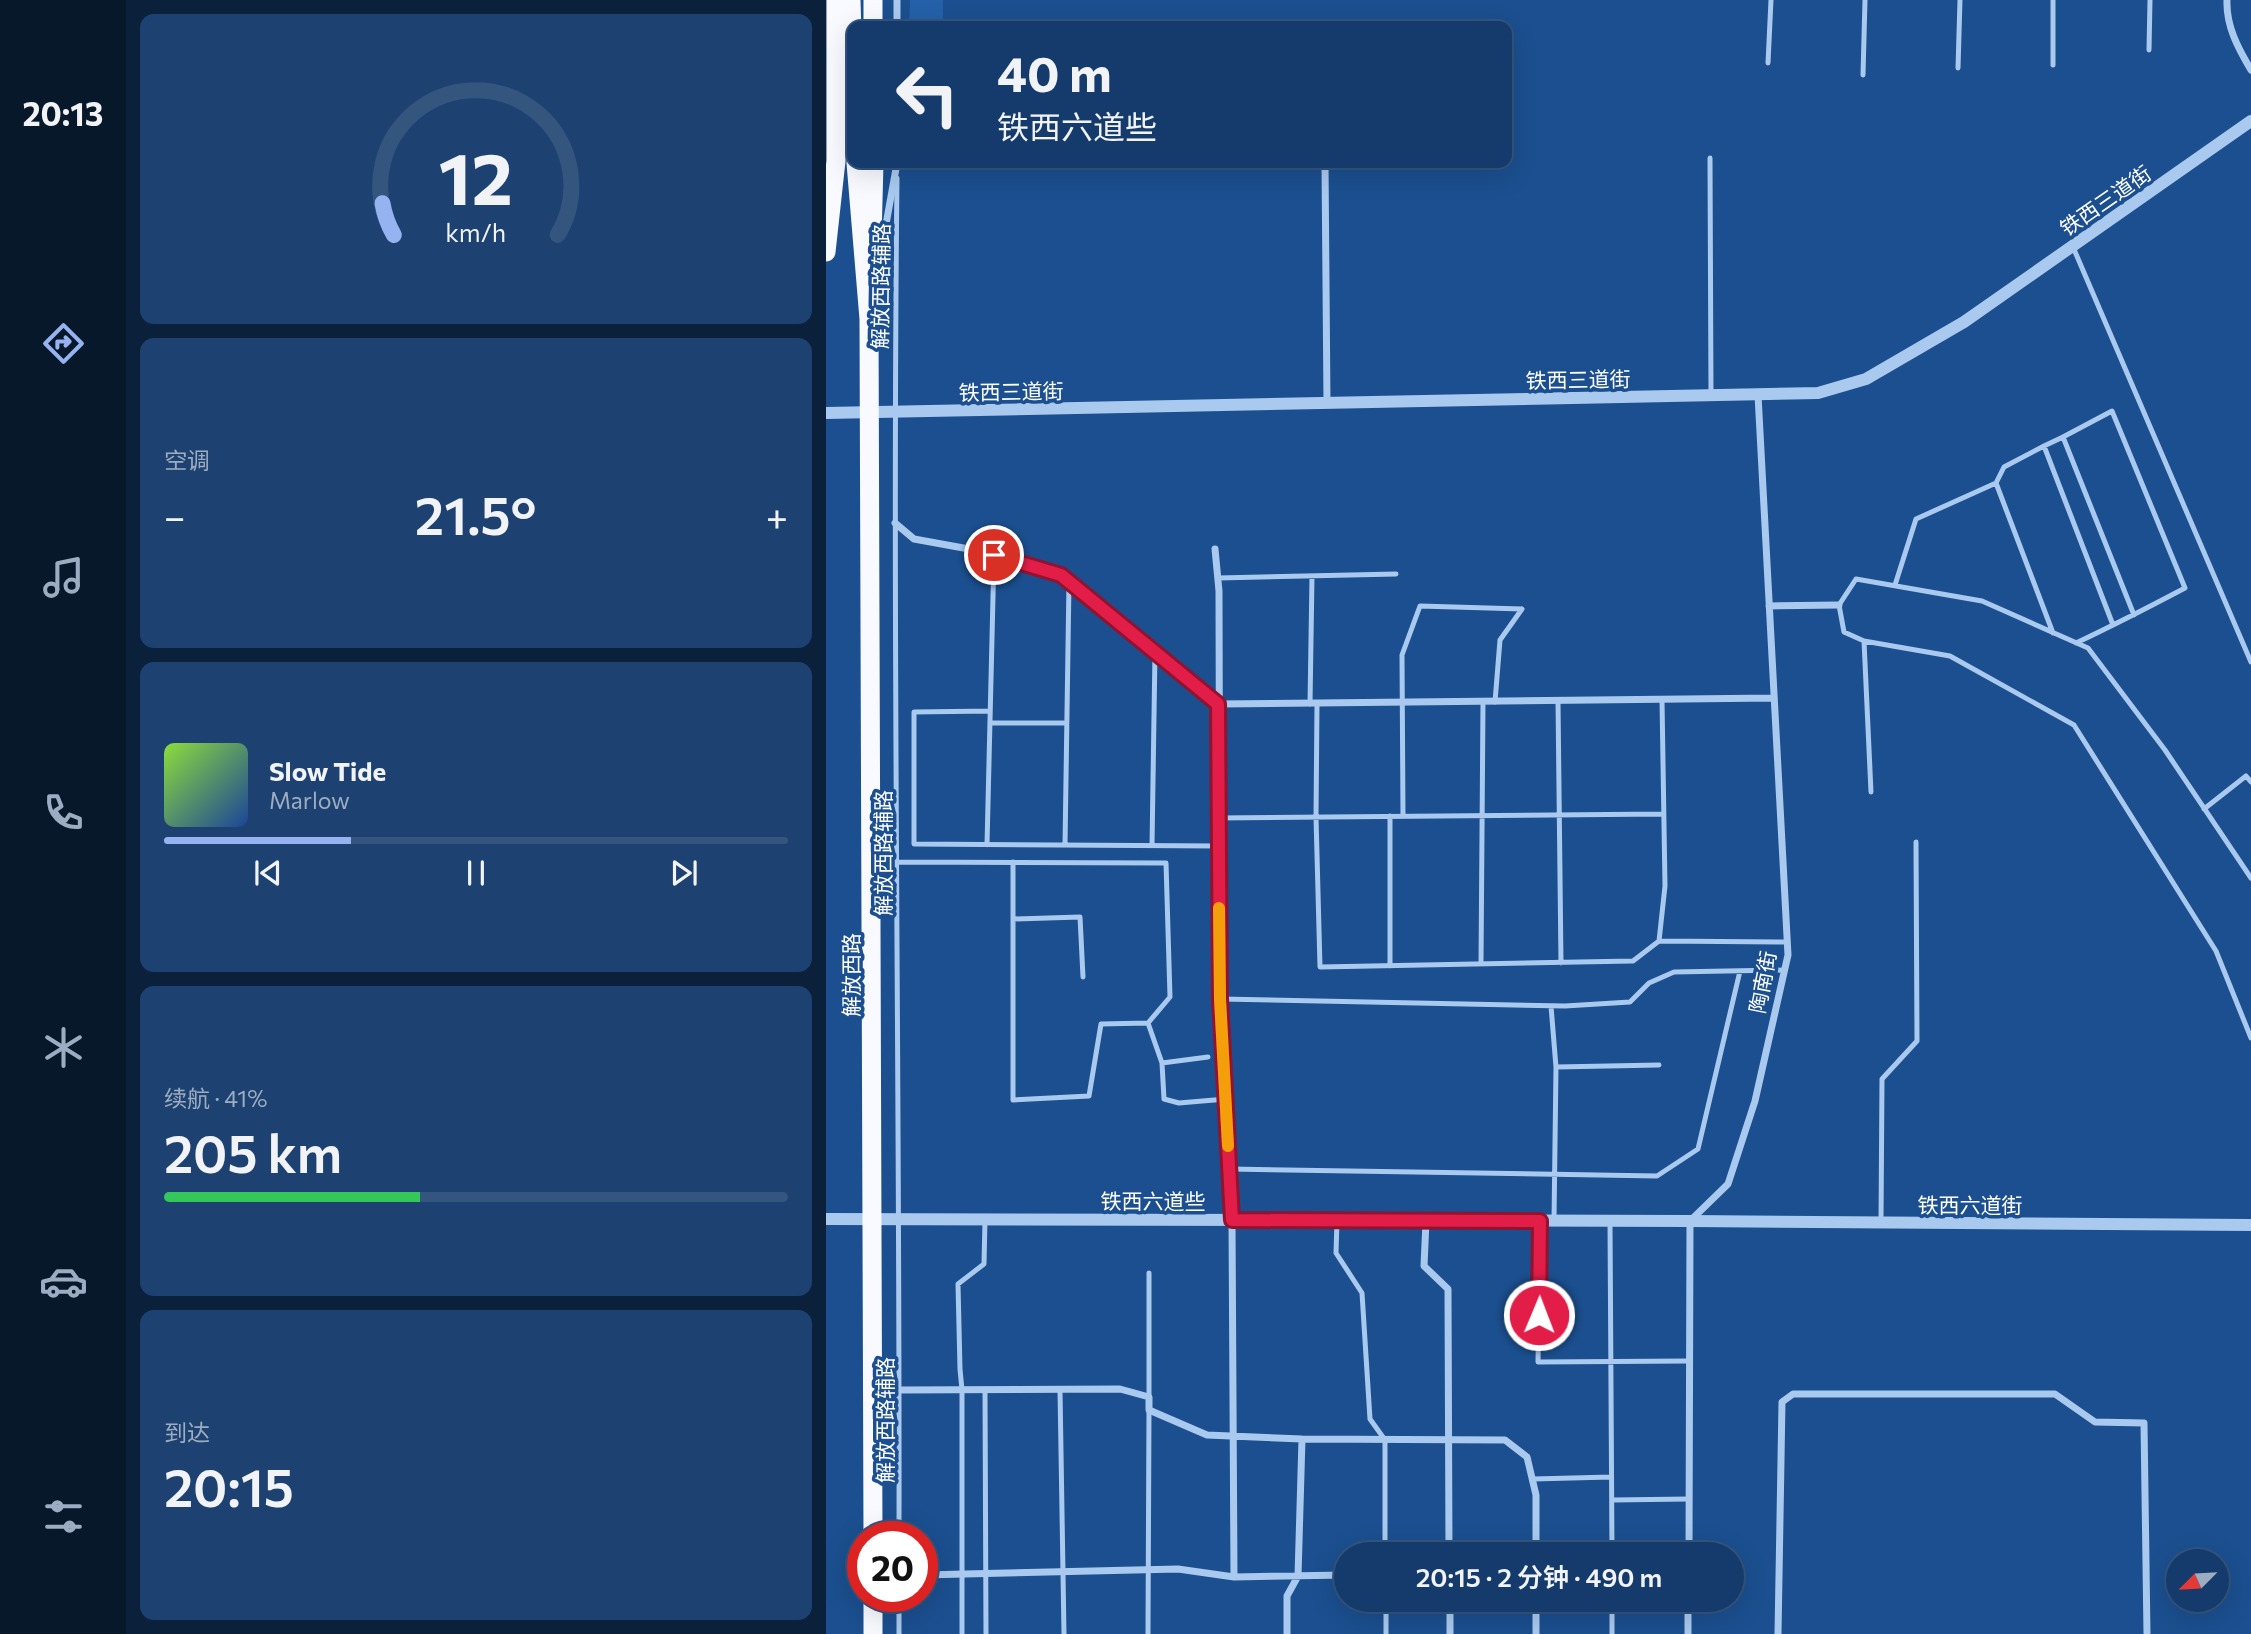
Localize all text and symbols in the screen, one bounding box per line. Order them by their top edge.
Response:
text: 40 m [997,42,1112,102]
icon: left [882,49,973,140]
text: 20:13 [23,93,103,133]
text: 铁西六道些 [997,106,1157,146]
text: 12 [439,131,513,220]
street label: 铁西三道街 [2055,160,2155,240]
text: km/h [446,217,506,247]
street label: 解放西路辅路 [866,223,894,349]
icon: directions [39,319,88,368]
street label: 铁西三道街 [1525,366,1631,392]
street label: 铁西三道街 [958,378,1064,404]
text: 空调 [164,446,210,474]
text: 21.5° [415,482,536,546]
text: − [164,492,186,539]
text: + [766,492,788,539]
pin [964,525,1024,585]
icon: arrive [975,536,1013,574]
icon: music [39,553,88,602]
text: Slow Tide [269,755,386,786]
text: Marlow [269,786,350,814]
icon: phone [39,788,88,837]
street label: 解放西路辅路 [870,790,895,916]
icon: previous [249,854,287,892]
icon: pause [457,854,495,892]
icon: next [665,854,703,892]
street label: 解放西路 [838,933,863,1017]
street label: 陶南街 [1744,949,1780,1015]
icon: climate [39,1023,88,1072]
text: 续航 · 41% [164,1084,267,1112]
text: 205 km [164,1120,342,1184]
street label: 铁西六道些 [1101,1188,1206,1213]
street label: 铁西六道街 [1918,1192,2023,1217]
icon: car [39,1257,88,1306]
position arrow [1502,1278,1576,1352]
street label: 解放西路辅路 [872,1357,897,1483]
text: 到达 [164,1418,210,1446]
text: 20:15 [164,1454,294,1518]
icon: filters [39,1492,88,1541]
speed limit sign: 20 [847,1521,938,1612]
north arrow [2166,1549,2230,1612]
map controls [2166,1549,2229,1612]
text: 20:15 · 2 分钟 · 490 m [1416,1561,1662,1592]

